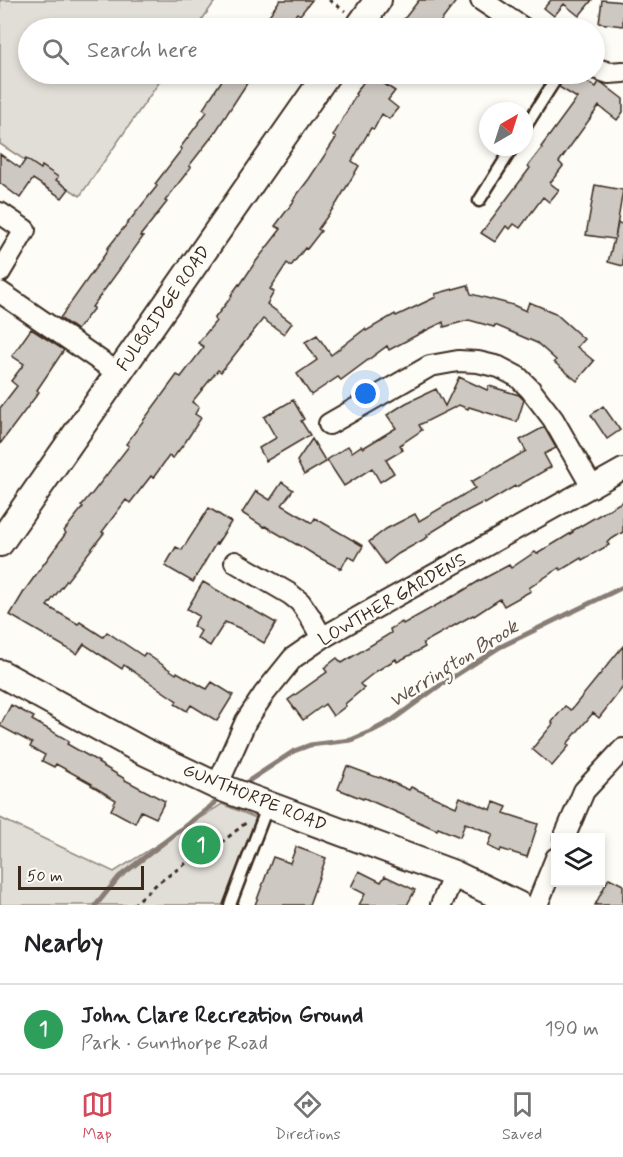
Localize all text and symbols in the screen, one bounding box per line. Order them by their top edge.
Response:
search box [18,18,605,84]
icon: search [39,35,72,68]
text: Search here [87,37,198,65]
north arrow [479,102,533,156]
street label: FULBRIDGE ROAD [111,241,216,376]
your location [351,379,380,408]
street label: LOWTHER GARDENS [314,548,471,652]
water label: Werrington Brook [384,613,526,717]
street label: GUNTHORPE ROAD [179,758,330,838]
pin: 1 [182,822,220,868]
map controls [551,833,605,887]
button: layers [551,833,605,887]
scale bar [18,863,144,890]
text: 50 m [27,866,63,887]
text: Nearby [24,927,103,961]
text: John Clare Recreation Ground [81,1002,363,1030]
text: 1 [39,1016,48,1043]
text: 190 m [545,1016,599,1043]
text: Park · Gunthorpe Road [81,1030,268,1057]
tab: Map [81,1088,114,1145]
tab: Directions [275,1088,341,1145]
tab: Saved [502,1088,542,1145]

